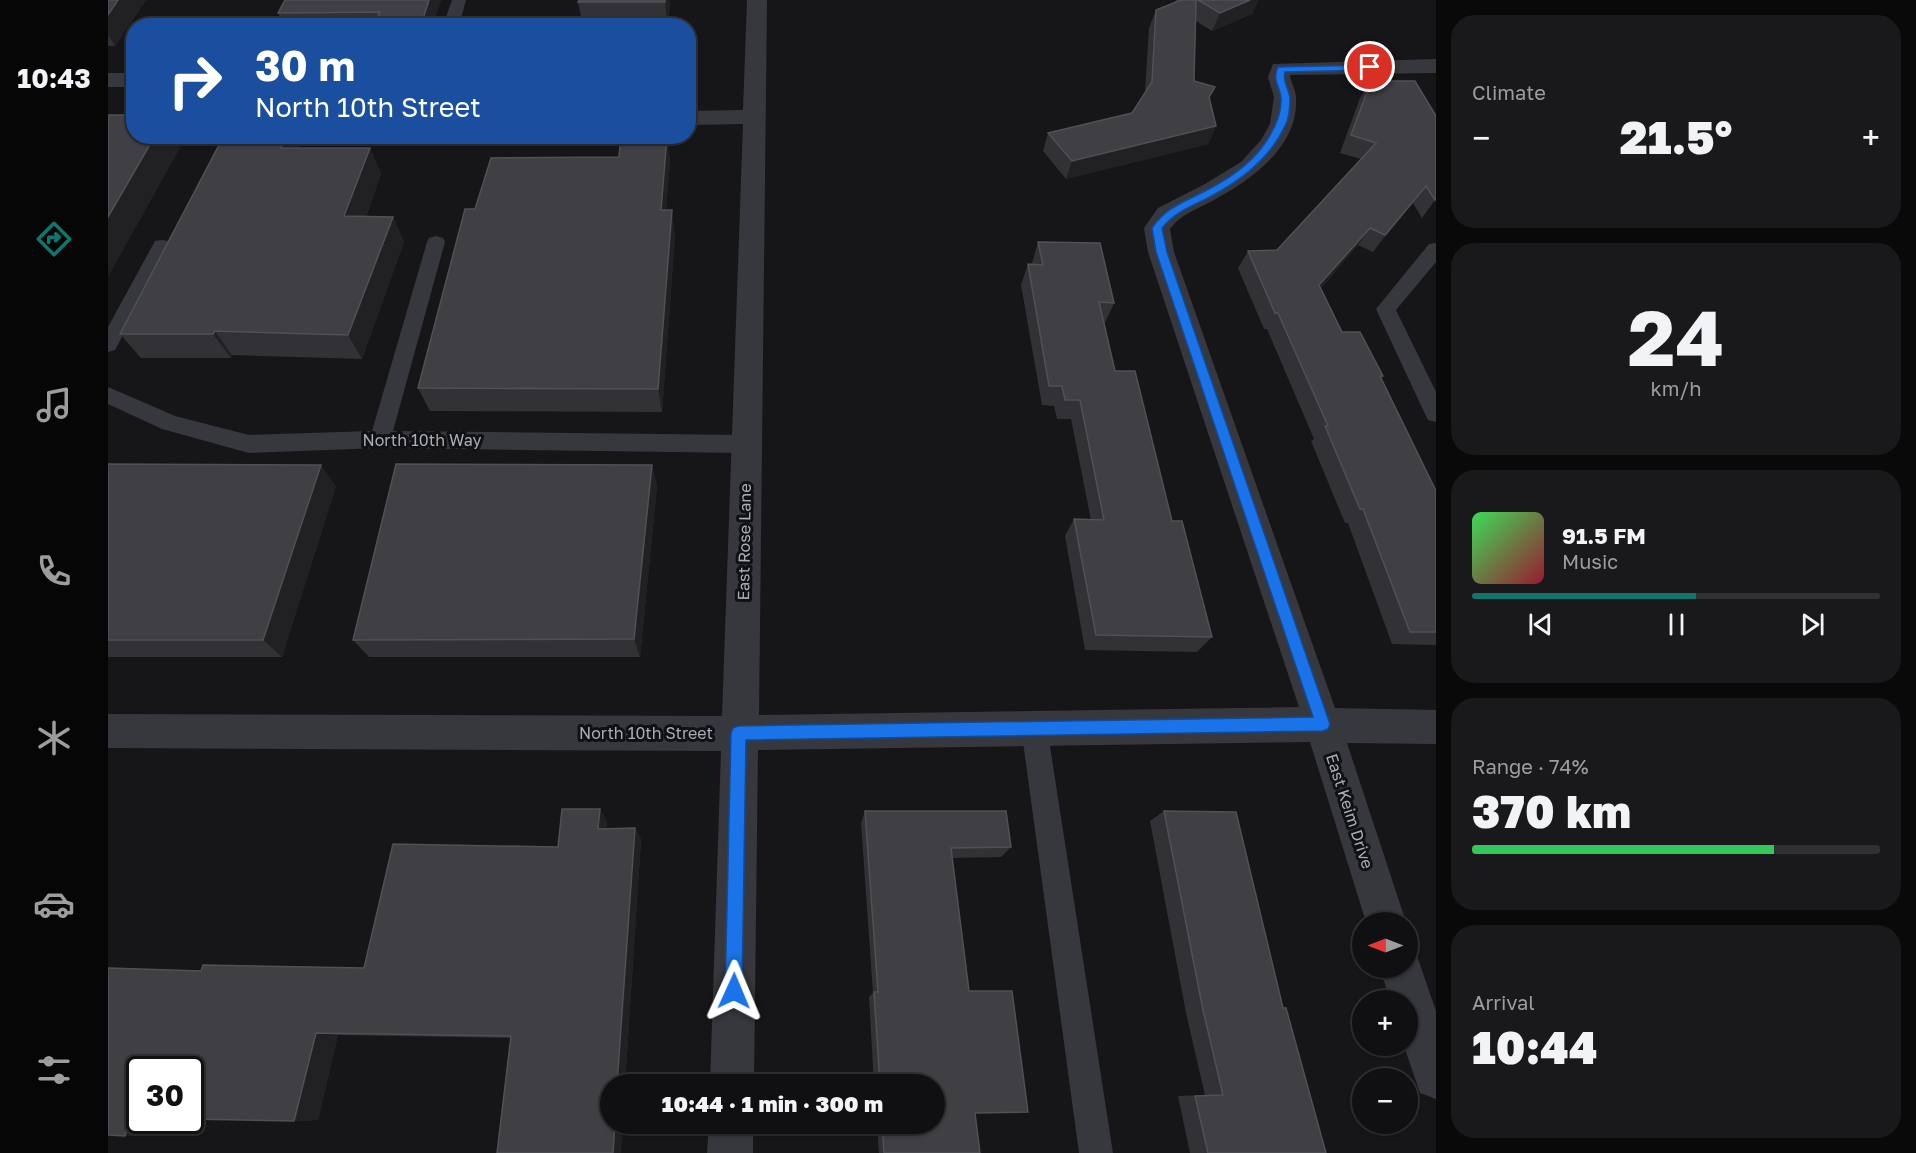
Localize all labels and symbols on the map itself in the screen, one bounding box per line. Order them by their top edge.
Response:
pin [1344,41,1395,92]
street label: North 10th Way [363,430,481,450]
street label: East Rose Lane [733,483,755,601]
street label: North 10th Street [579,723,713,743]
street label: East Keim Drive [1322,751,1378,871]
north arrow [1352,912,1418,978]
position arrow [702,959,766,1023]
speed limit sign: 30 [126,1056,204,1134]

